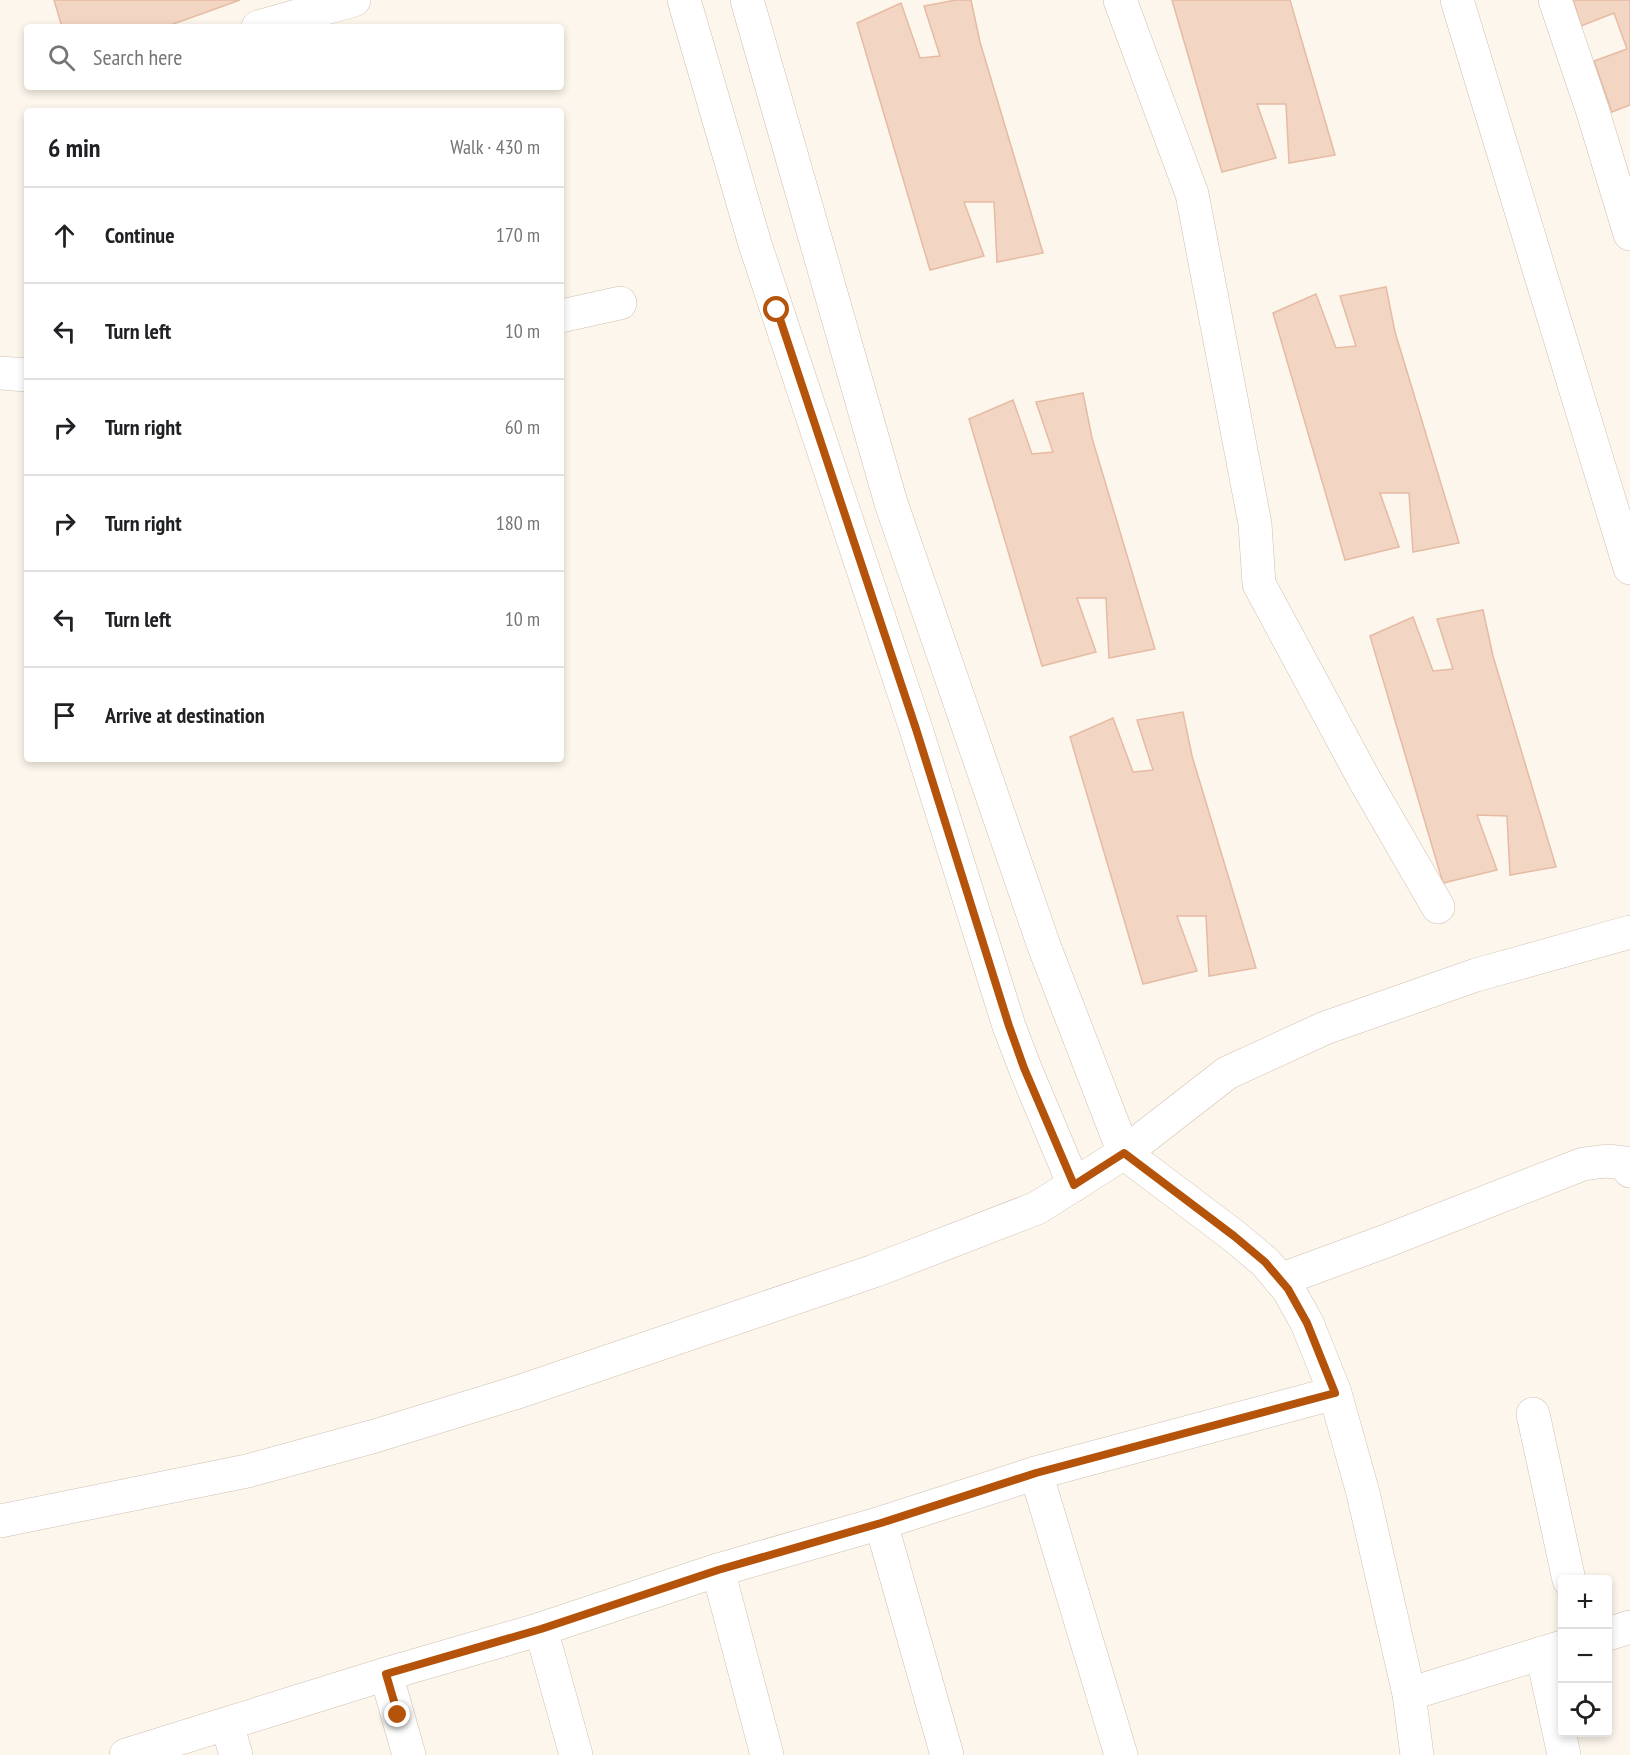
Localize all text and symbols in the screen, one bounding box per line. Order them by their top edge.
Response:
search box [24,24,564,90]
icon: search [45,41,78,74]
text: Search here [93,43,182,71]
text: 6 min [48,131,101,164]
text: Walk · 430 m [450,134,540,160]
icon: ahead [48,219,81,252]
text: Continue [105,221,175,249]
text: 170 m [496,222,540,248]
route start [763,296,789,322]
icon: left [48,315,81,348]
text: Turn left [105,317,171,345]
text: 10 m [505,318,540,344]
icon: right [48,411,81,444]
text: Turn right [105,413,182,441]
text: 60 m [505,414,540,440]
icon: right [48,507,81,540]
text: Turn right [105,509,182,537]
text: 180 m [496,510,540,536]
icon: left [48,603,81,636]
text: Turn left [105,605,171,633]
text: 10 m [505,606,540,632]
icon: arrive [48,699,81,732]
text: Arrive at destination [105,701,265,729]
map controls [1558,1575,1612,1737]
button: + [1558,1575,1612,1629]
button: − [1558,1629,1612,1683]
button: locate [1558,1683,1612,1737]
route end [384,1701,410,1727]

